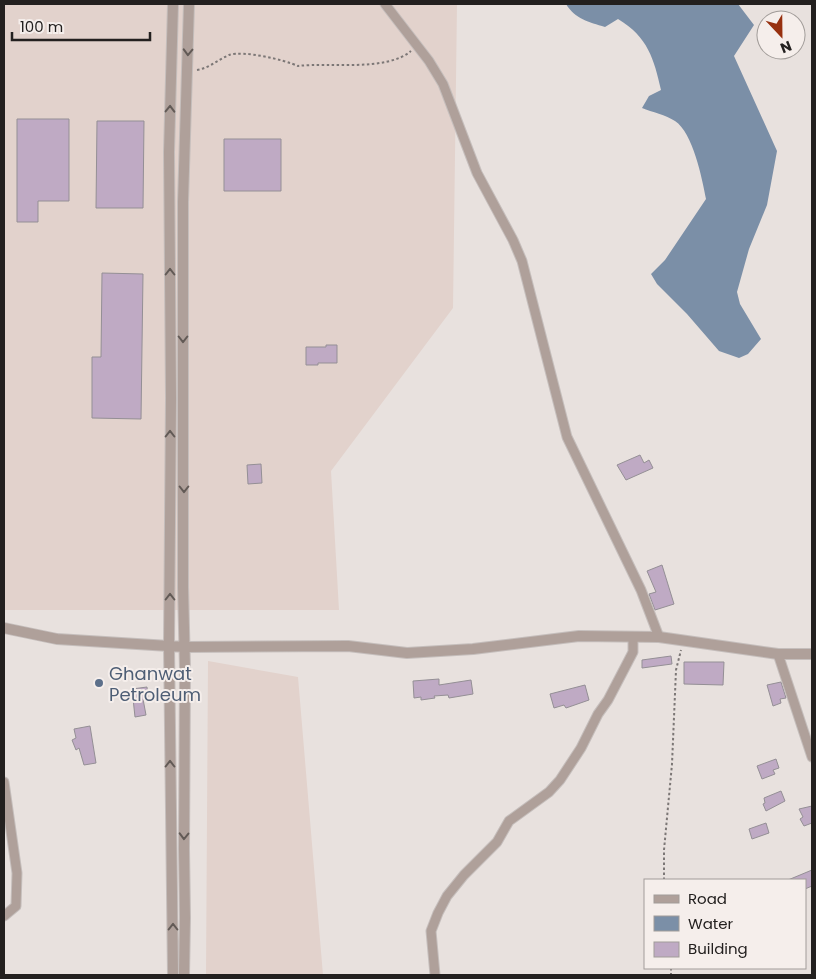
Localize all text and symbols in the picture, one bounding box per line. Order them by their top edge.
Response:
scale bar [12,10,150,42]
north arrow [756,10,806,60]
text: 100 m [20,16,63,37]
text: N [777,36,794,58]
one-way arrow [182,49,193,57]
one-way arrow [165,105,175,112]
one-way arrow [165,267,175,275]
one-way arrow [178,335,188,343]
one-way arrow [165,430,175,438]
one-way arrow [179,486,189,494]
one-way arrow [164,592,175,600]
place label: Ghanwat Petroleum [109,661,201,707]
marker: Ghanwat Petroleum [93,677,105,689]
one-way arrow [165,760,175,768]
one-way arrow [179,832,189,840]
legend [644,879,806,969]
text: Road [688,888,727,909]
text: Water [688,913,734,934]
one-way arrow [168,922,178,930]
text: Building [688,938,748,959]

